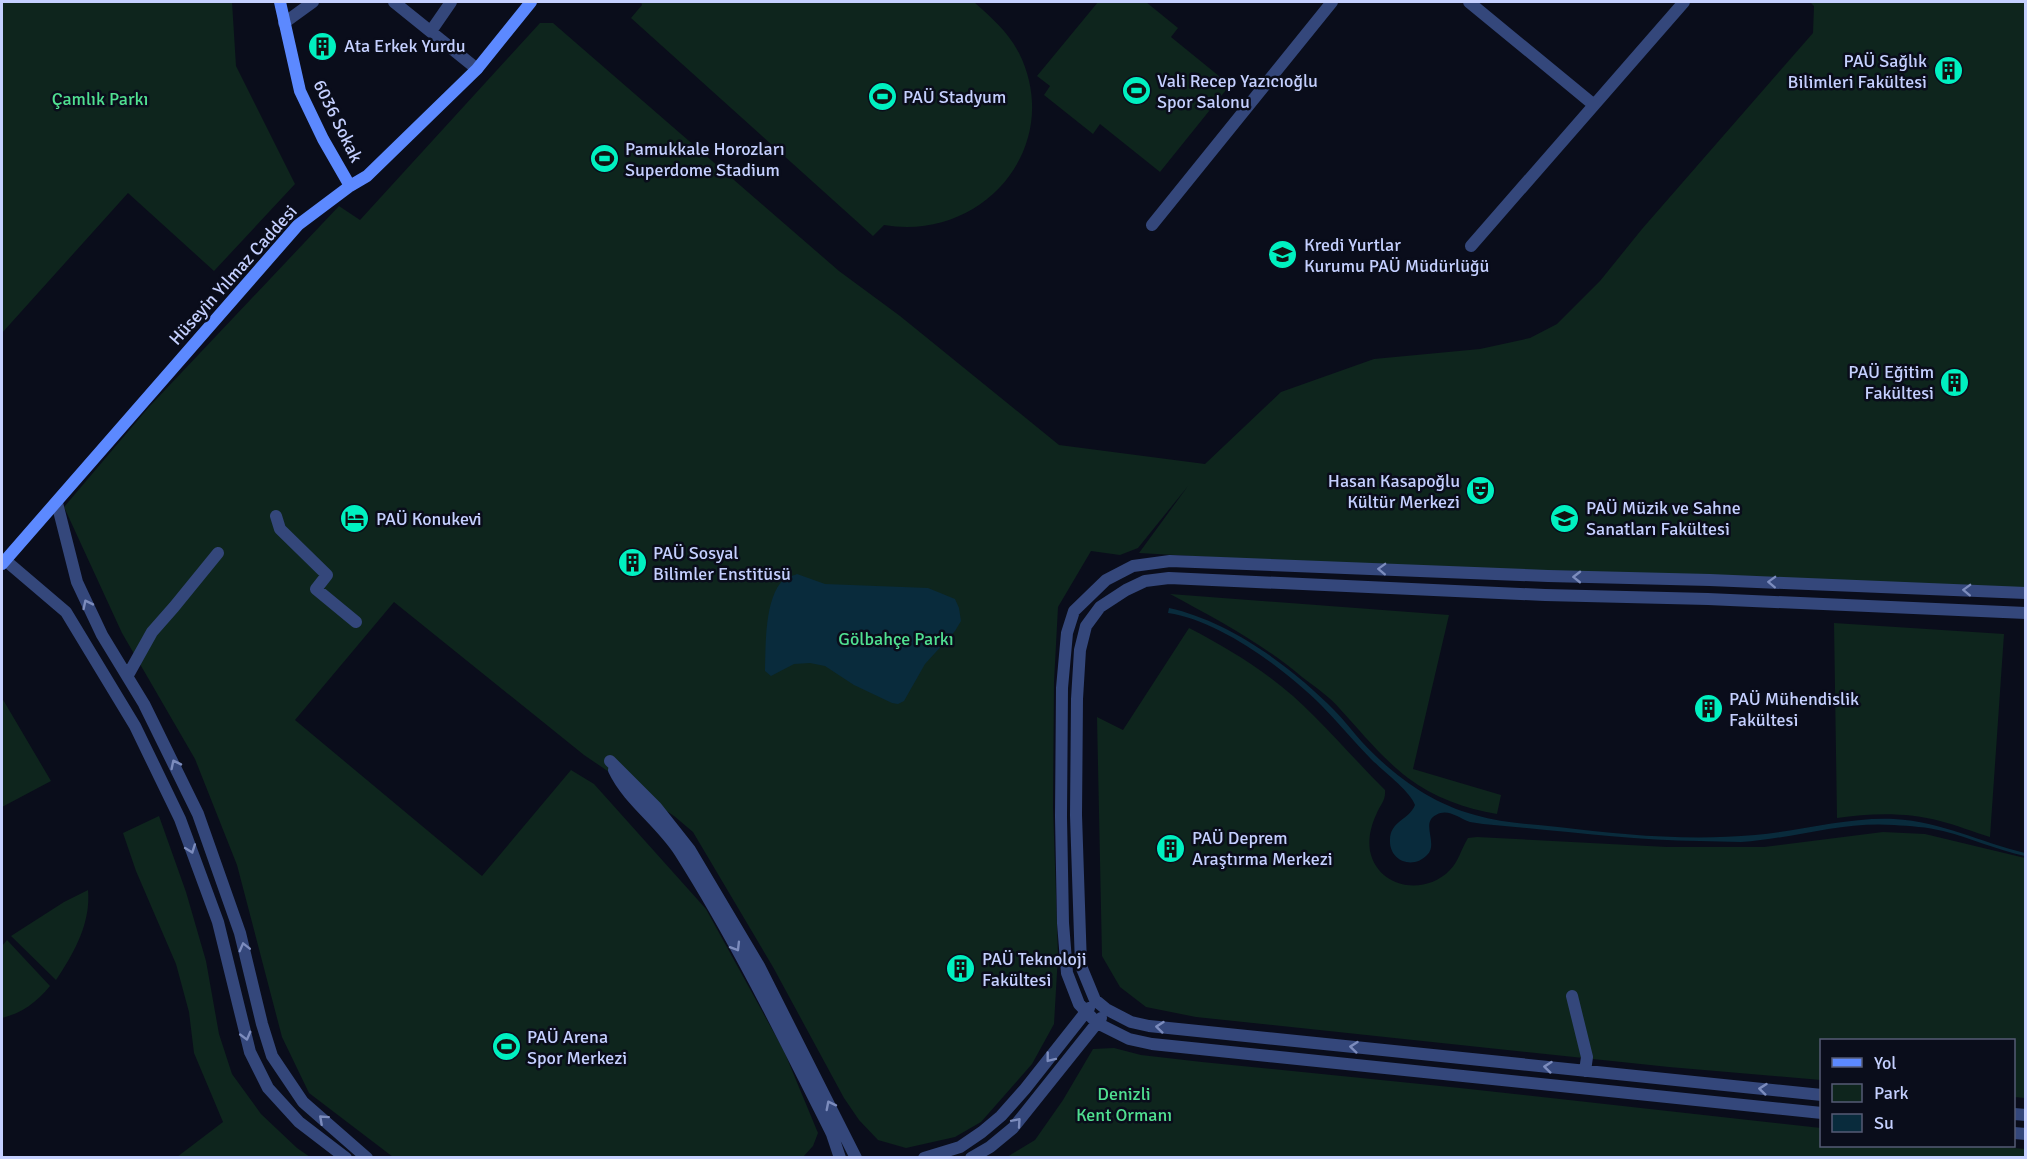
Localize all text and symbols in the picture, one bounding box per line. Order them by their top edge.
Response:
building icon: Ata Erkek Yurdu [307,30,339,62]
place label: Ata Erkek Yurdu [344,35,466,57]
place label: PAÜ Sağlık Bilimleri Fakültesi [1788,50,1927,93]
building icon: PAÜ Sağlık Bilimleri Fakültesi [1932,55,1964,87]
place label: Vali Recep Yazıcıoğlu Spor Salonu [1157,70,1318,113]
sports icon: Vali Recep Yazıcıoğlu Spor Salonu [1120,75,1152,107]
street label: 6036 Sokak [309,76,367,166]
sports icon: PAÜ Stadyum [866,81,898,113]
place label: PAÜ Stadyum [903,86,1006,108]
park label: Çamlık Parkı [52,88,148,110]
place label: Pamukkale Horozları Superdome Stadium [625,138,785,181]
sports icon: Pamukkale Horozları Superdome Stadium [588,143,620,175]
street label: Hüseyin Yılmaz Caddesi [164,200,302,350]
place label: Kredi Yurtlar Kurumu PAÜ Müdürlüğü [1304,234,1489,277]
school or university icon: Kredi Yurtlar Kurumu PAÜ Müdürlüğü [1267,239,1299,271]
place label: PAÜ Eğitim Fakültesi [1848,361,1934,404]
building icon: PAÜ Eğitim Fakültesi [1939,366,1971,398]
place label: Hasan Kasapoğlu Kültür Merkezi [1328,470,1460,513]
theatre icon: Hasan Kasapoğlu Kültür Merkezi [1465,475,1497,507]
place label: PAÜ Müzik ve Sahne Sanatları Fakültesi [1586,497,1741,540]
school or university icon: PAÜ Müzik ve Sahne Sanatları Fakültesi [1549,502,1581,534]
hotel icon: PAÜ Konukevi [339,503,371,535]
place label: PAÜ Konukevi [376,508,482,530]
place label: PAÜ Sosyal Bilimler Enstitüsü [653,542,791,585]
building icon: PAÜ Sosyal Bilimler Enstitüsü [616,547,648,579]
one-way arrow [1378,563,1387,576]
one-way arrow [1573,570,1582,583]
one-way arrow [1768,576,1777,589]
one-way arrow [1963,584,1972,596]
one-way arrow [83,600,95,611]
park label: Gölbahçe Parkı [838,628,954,650]
place label: PAÜ Mühendislik Fakültesi [1729,688,1859,731]
building icon: PAÜ Mühendislik Fakültesi [1692,693,1724,725]
one-way arrow [170,760,182,771]
place label: PAÜ Deprem Araştırma Merkezi [1192,827,1333,870]
building icon: PAÜ Deprem Araştırma Merkezi [1155,832,1187,864]
one-way arrow [184,844,197,854]
one-way arrow [728,941,740,951]
one-way arrow [238,942,251,952]
place label: PAÜ Teknoloji Fakültesi [982,948,1087,991]
building icon: PAÜ Teknoloji Fakültesi [945,953,977,985]
one-way arrow [1156,1021,1165,1034]
place label: PAÜ Arena Spor Merkezi [527,1026,627,1069]
one-way arrow [239,1030,251,1041]
sports icon: PAÜ Arena Spor Merkezi [490,1031,522,1063]
legend [1820,1039,2015,1147]
one-way arrow [1350,1041,1359,1054]
one-way arrow [1046,1052,1057,1063]
text: Yol [1874,1052,1897,1074]
one-way arrow [1544,1061,1553,1074]
text: Park [1874,1082,1909,1104]
park label: Denizli Kent Ormanı [1076,1083,1172,1126]
one-way arrow [1759,1083,1768,1096]
one-way arrow [826,1101,837,1111]
text: Su [1874,1112,1894,1134]
one-way arrow [319,1115,330,1126]
one-way arrow [1010,1118,1021,1129]

